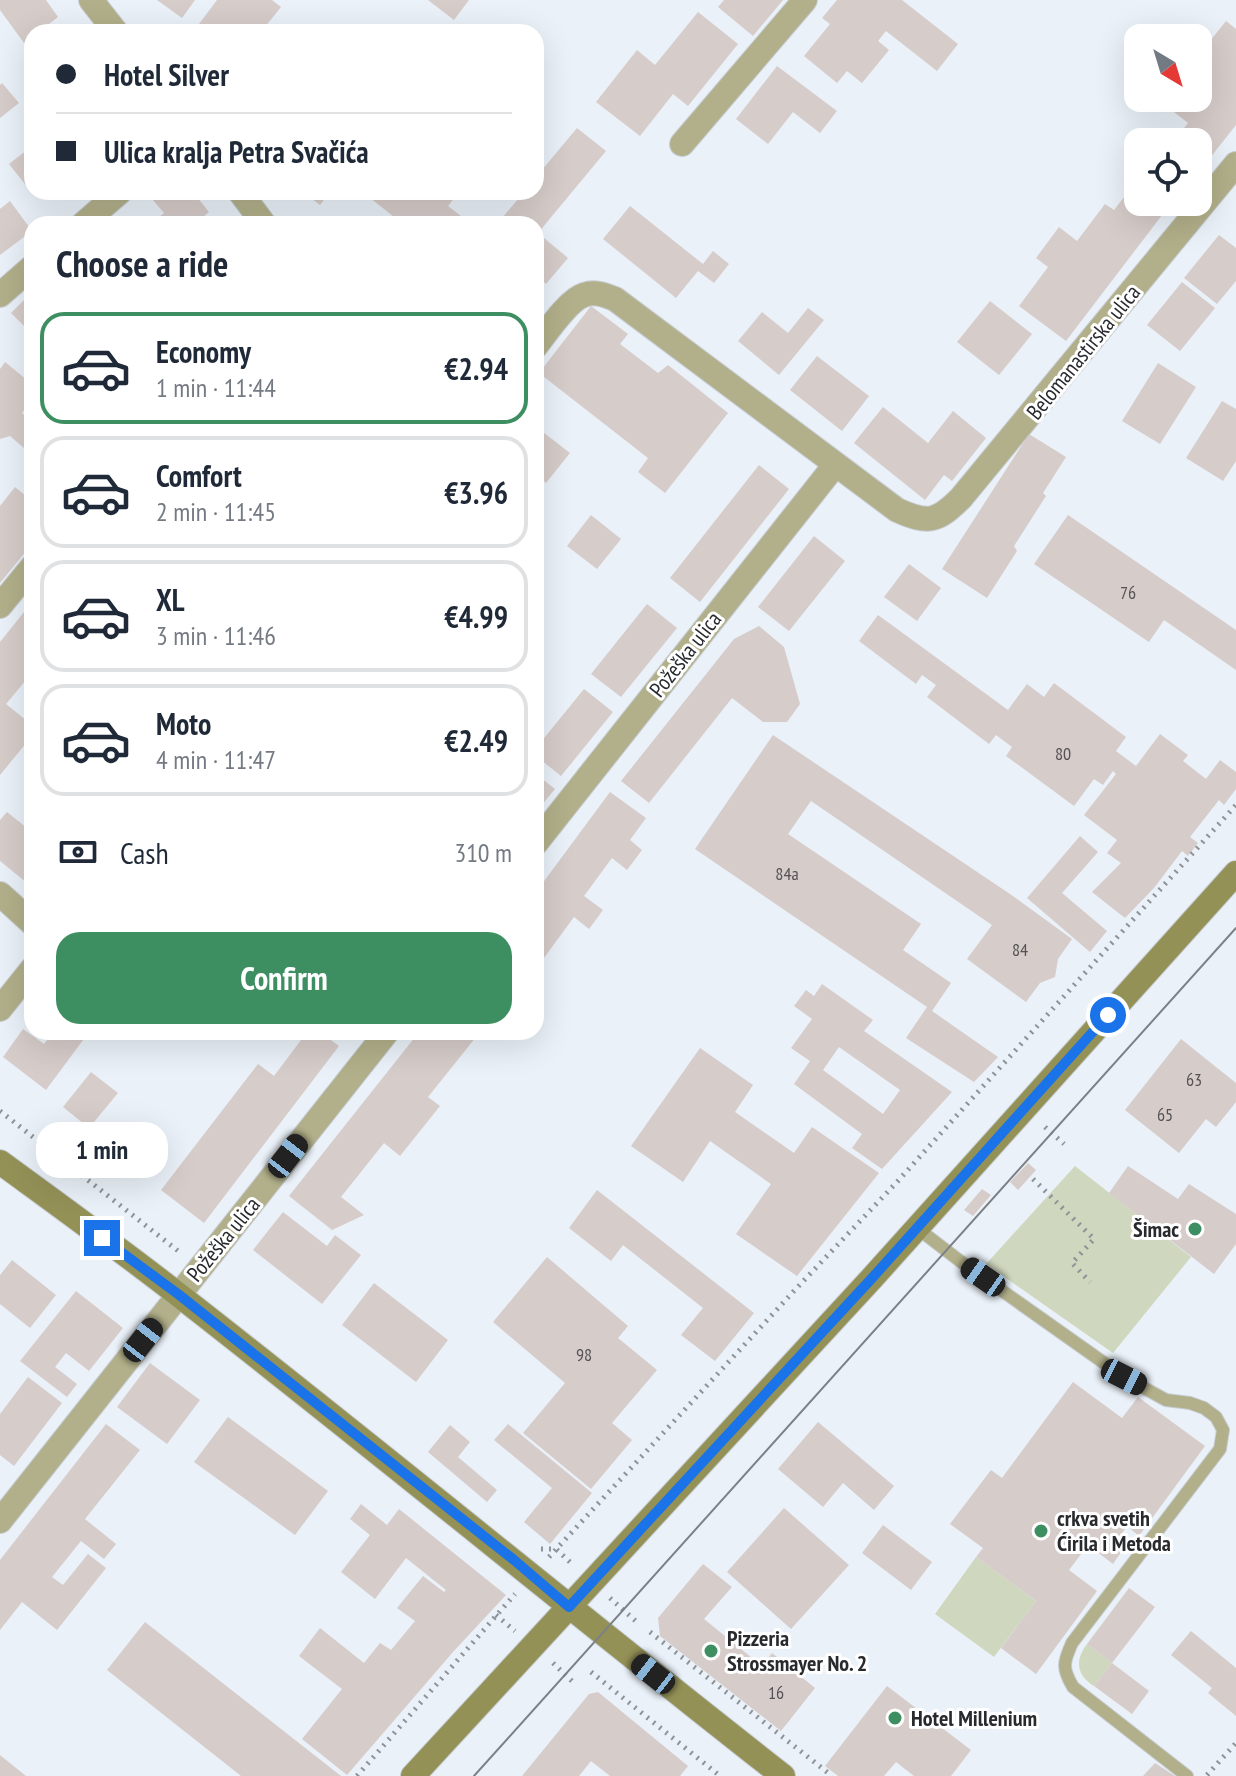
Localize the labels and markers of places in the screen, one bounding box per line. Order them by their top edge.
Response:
place label: Šimac [1133,1215,1179,1243]
marker: Šimac [1186,1220,1204,1238]
place label: crkva svetih Ćirila i Metoda [1057,1504,1171,1557]
marker: crkva svetih Ćirila i Metoda [1032,1522,1050,1540]
place label: Pizzeria Strossmayer No. 2 [727,1624,867,1677]
marker: Pizzeria Strossmayer No. 2 [702,1642,720,1660]
place label: Hotel Millenium [911,1704,1037,1732]
marker: Hotel Millenium [886,1709,904,1727]

